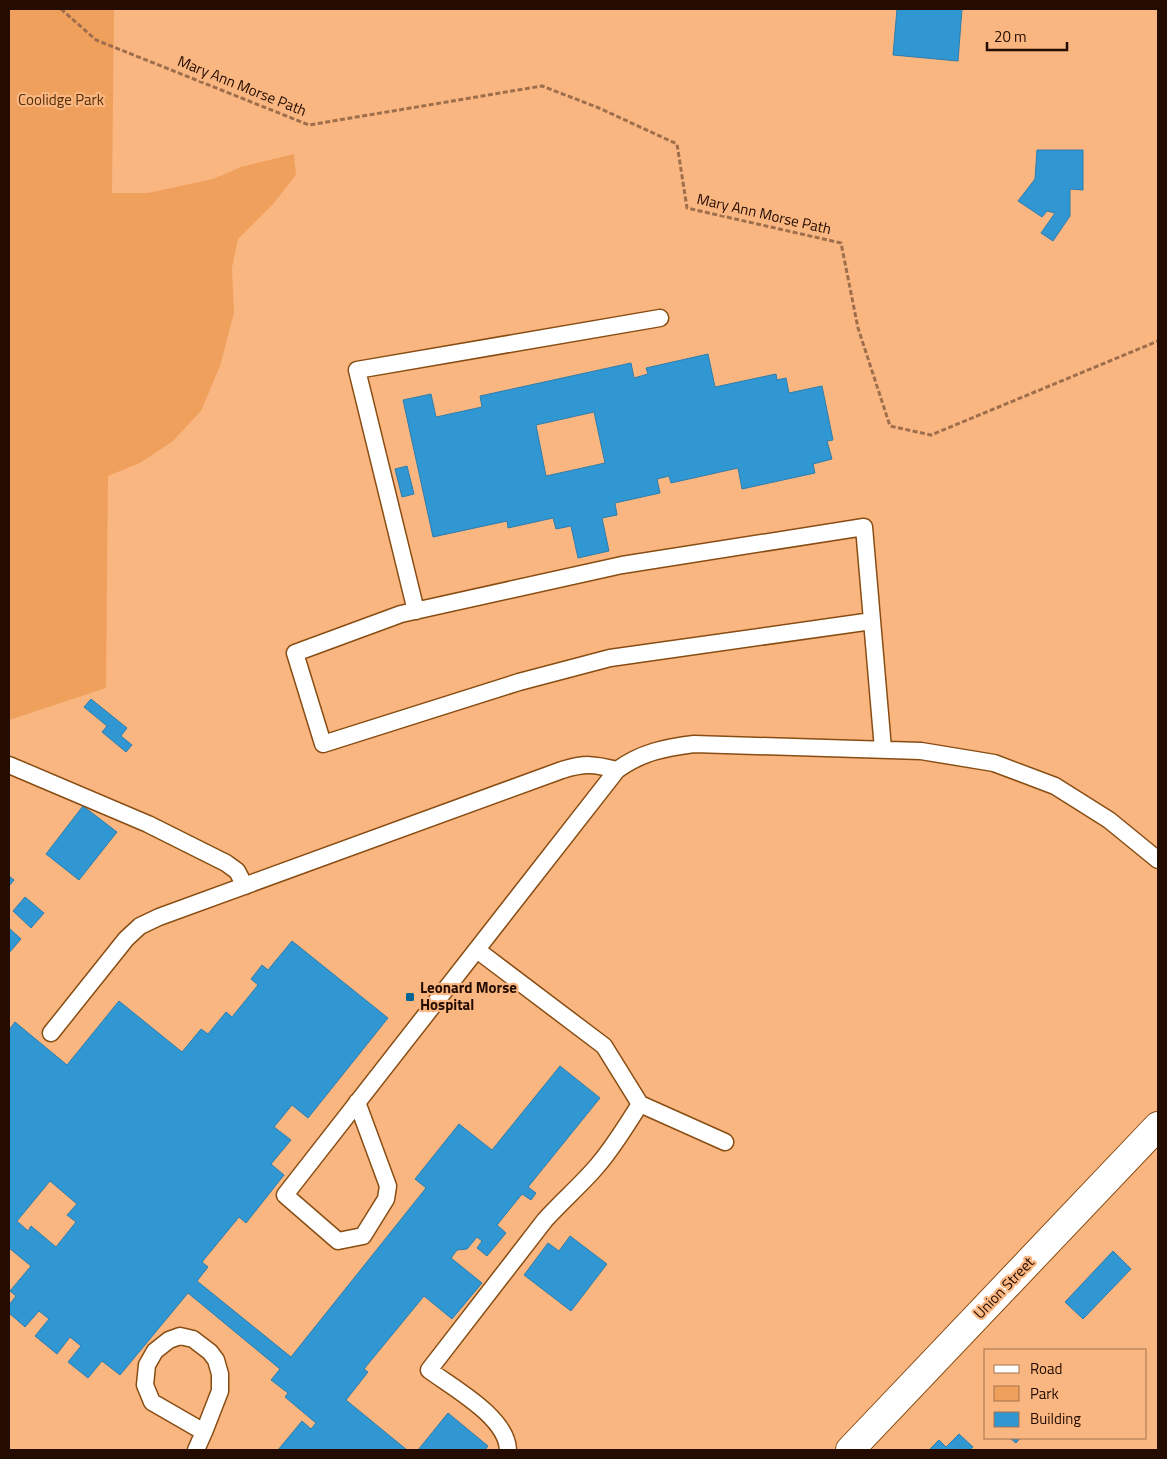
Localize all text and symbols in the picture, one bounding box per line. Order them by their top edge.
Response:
scale bar [987,20,1067,52]
text: 20 m [994,25,1027,48]
street label: Mary Ann Morse Path [174,49,310,122]
park label: Coolidge Park [18,88,104,111]
street label: Mary Ann Morse Path [695,187,834,240]
place label: Leonard Morse Hospital [420,976,517,1016]
marker: Leonard Morse Hospital [404,991,416,1003]
street label: Union Street [968,1251,1040,1324]
legend [984,1349,1147,1439]
text: Road [1030,1357,1062,1380]
text: Park [1030,1382,1059,1405]
text: Building [1030,1407,1081,1430]

